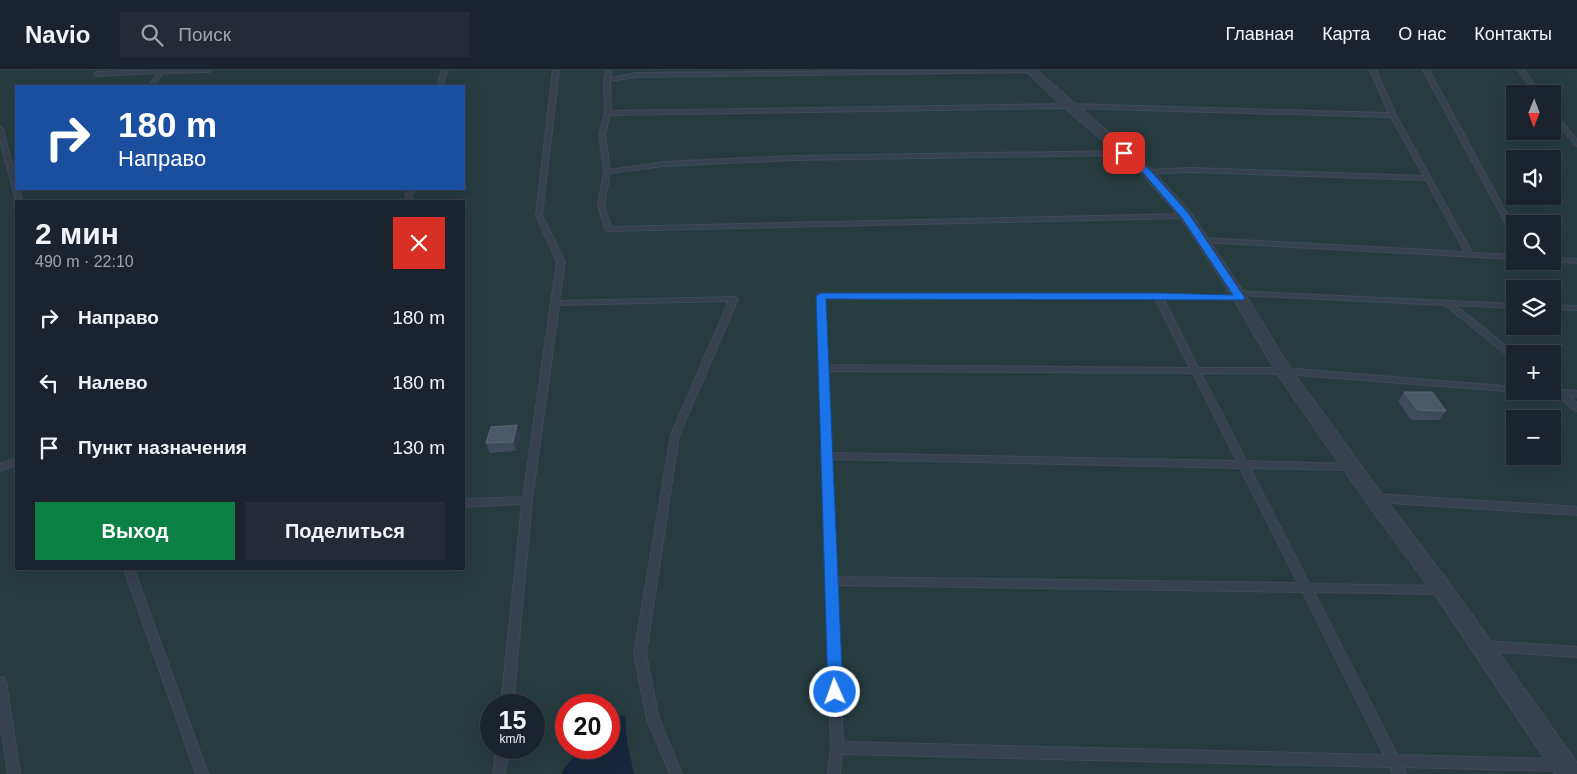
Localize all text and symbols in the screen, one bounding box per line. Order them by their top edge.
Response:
search box [120,12,470,57]
text: Navio [25,21,90,48]
icon: search [138,21,166,49]
text: Поиск [178,24,231,45]
text: Главная [1226,24,1294,44]
text: Карта [1322,24,1370,44]
text: О нас [1398,24,1446,44]
text: Контакты [1474,24,1552,44]
north arrow [1506,85,1561,140]
map controls [1506,85,1561,465]
icon: right [35,105,100,170]
text: 180 m [118,105,217,144]
pin [1103,132,1145,174]
icon: arrive [1110,139,1138,167]
text: Направо [118,146,206,171]
button: sound [1506,150,1561,205]
button: search [1506,215,1561,270]
text: 2 мин [35,217,119,250]
button: close [393,217,445,269]
text: 490 m · 22:10 [35,253,134,270]
button: layers [1506,280,1561,335]
icon: right [35,304,63,332]
text: Направо [78,307,159,328]
text: 180 m [392,307,445,328]
button: + [1506,345,1561,400]
icon: left [35,369,63,397]
text: Налево [78,372,148,393]
text: 180 m [392,372,445,393]
button: − [1506,410,1561,465]
icon: arrive [35,434,63,462]
text: Пункт назначения [78,437,247,458]
text: 130 m [392,437,445,458]
button: Выход [35,502,235,560]
button: Поделиться [245,502,445,560]
position arrow [808,665,860,717]
speed limit sign: 20 [555,694,620,759]
text: 15 [499,706,526,734]
text: km/h [499,732,526,746]

